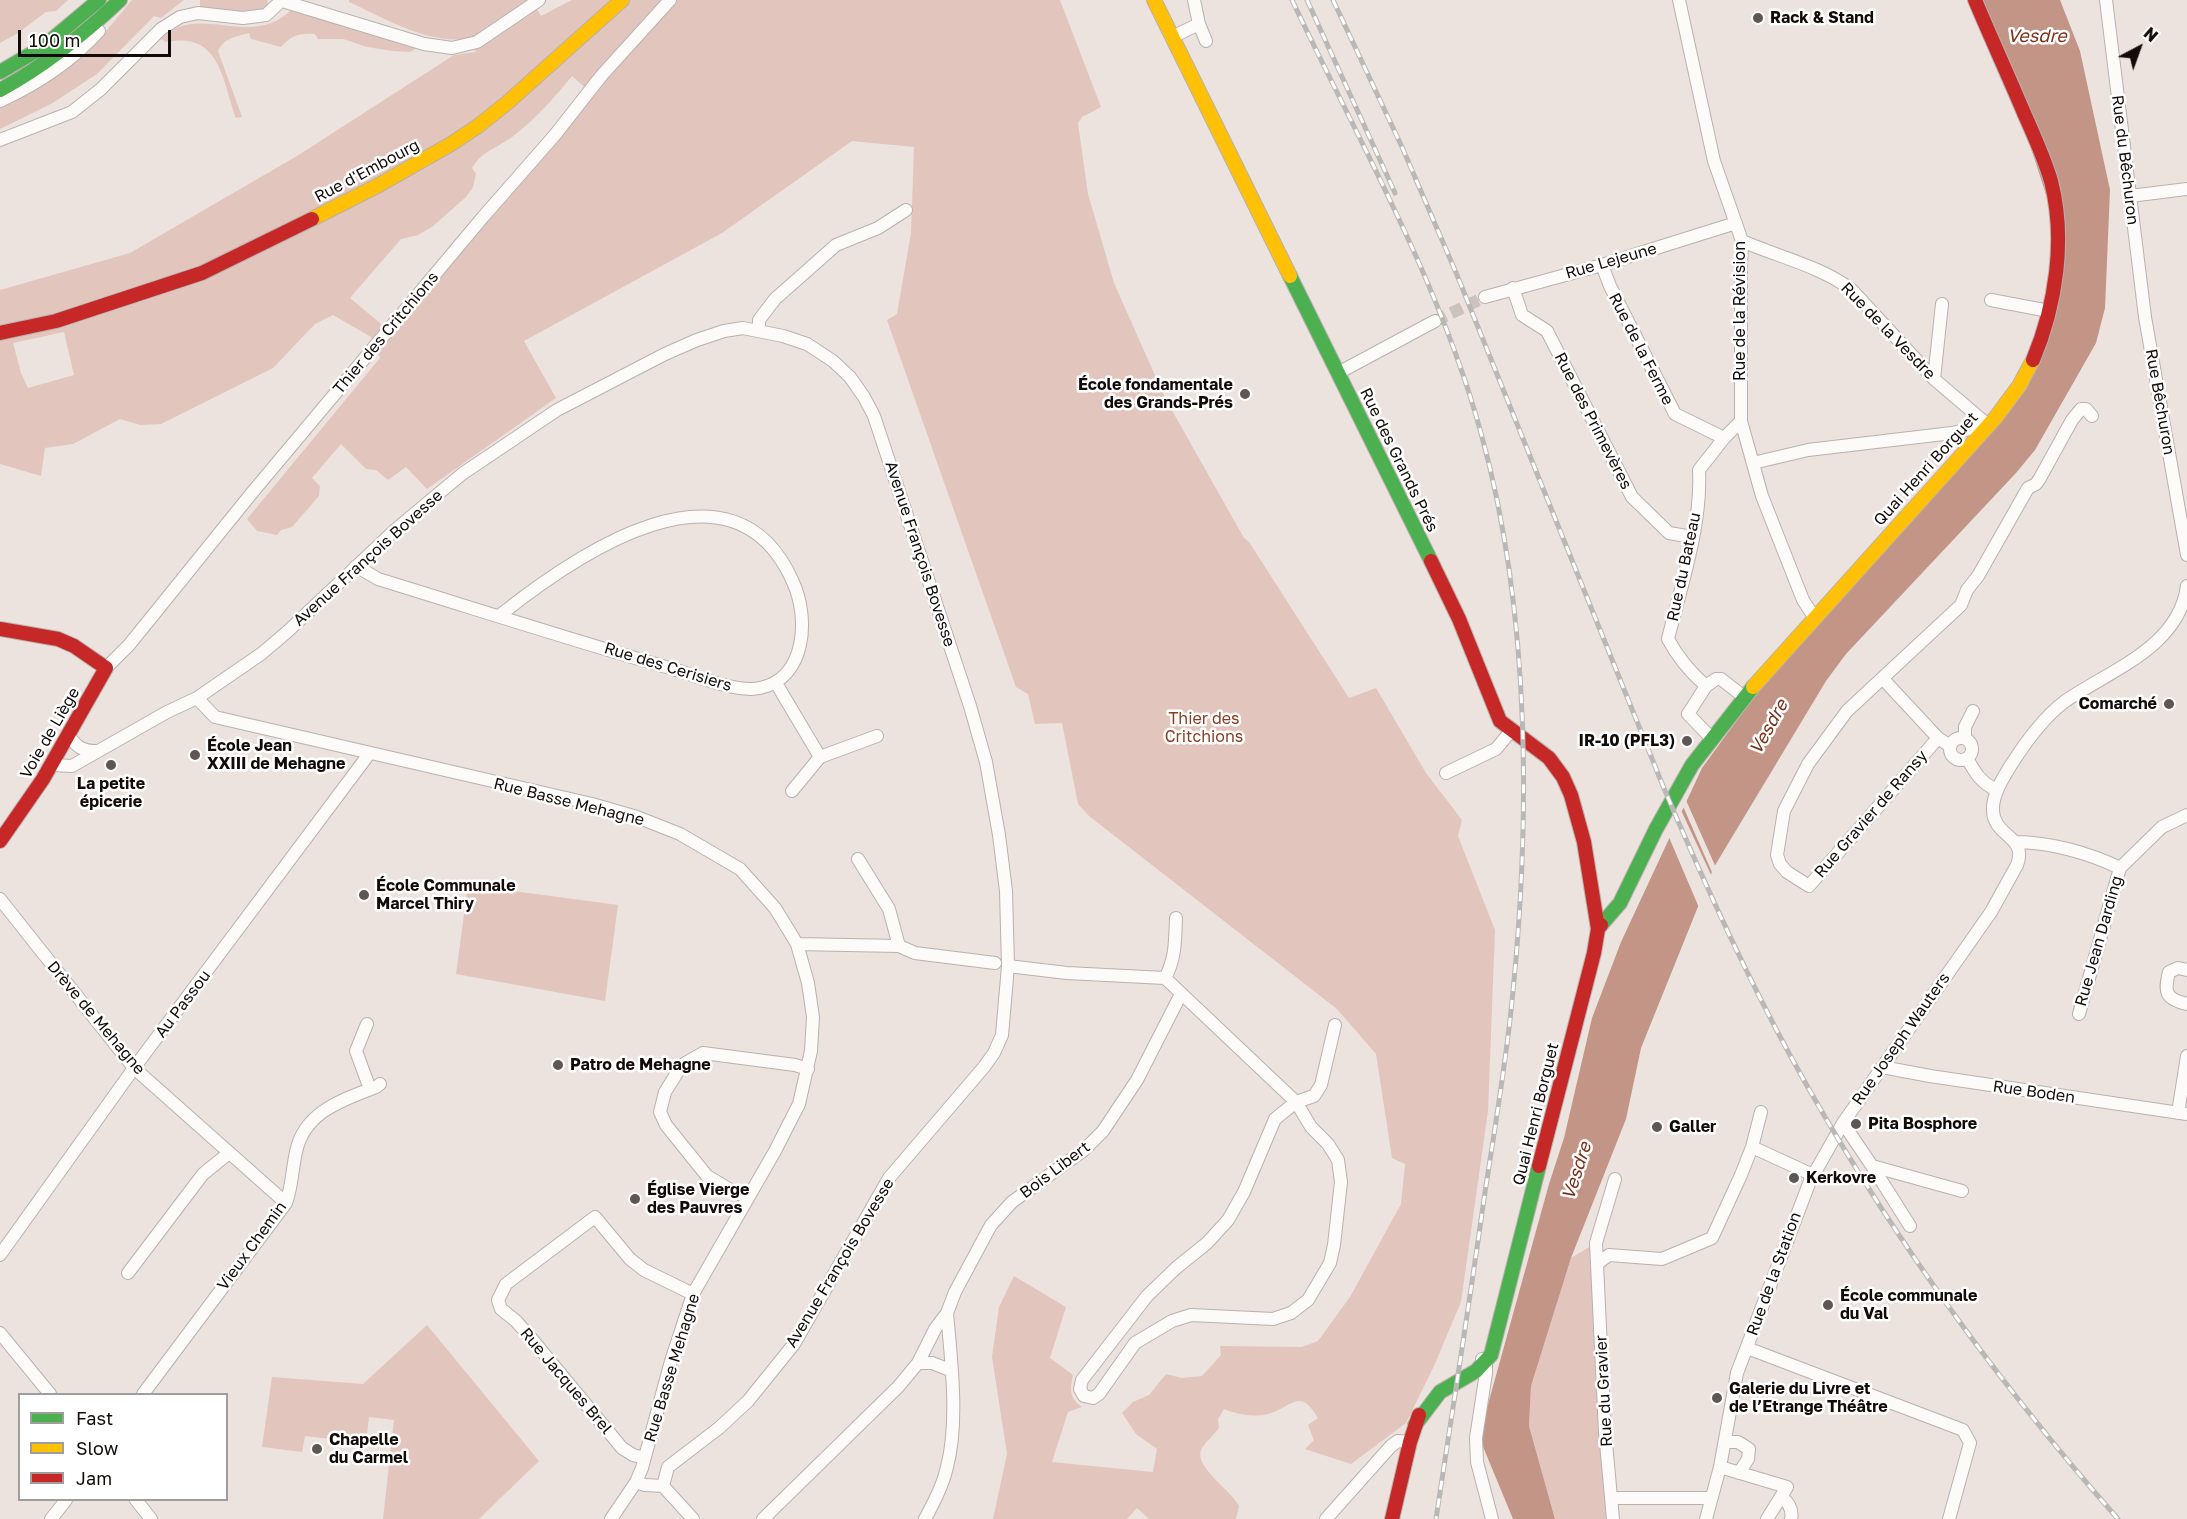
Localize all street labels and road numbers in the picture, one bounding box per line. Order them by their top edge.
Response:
street label: Rue du Bêchuron [2108,94,2142,226]
street label: Rue d'Embourg [311,135,423,207]
street label: Rue Lejeune [1563,239,1659,283]
street label: Rue de la Révision [1730,241,1750,381]
street label: Thier des Critchions [329,268,443,398]
street label: Rue de la Vesdre [1837,278,1939,384]
street label: Rue de la Ferme [1604,290,1678,408]
street label: Rue Bêchuron [2141,348,2179,456]
street label: Rue des Primevères [1550,349,1636,493]
street label: Rue des Grands Prés [1356,385,1442,535]
street label: Quai Henri Borguet [1870,408,1982,530]
street label: Avenue François Bovesse [881,459,959,649]
street label: Avenue François Bovesse [289,486,447,630]
street label: Rue du Bateau [1663,511,1705,623]
street label: Rue des Cerisiers [602,638,734,696]
street label: Voie de Liège [16,684,84,782]
street label: Rue Gravier de Ransy [1810,746,1932,882]
street label: Rue Basse Mehagne [492,774,646,830]
street label: Rue Jean Darding [2071,874,2127,1008]
street label: Drève de Mehagne [43,957,149,1079]
street label: Au Passou [151,966,215,1042]
street label: Rue Joseph Wauters [1848,969,1954,1109]
street label: Quai Henri Borguet [1509,1041,1563,1187]
street label: Rue Boden [1992,1077,2076,1107]
street label: Bois Libert [1016,1137,1094,1203]
street label: Avenue François Bovesse [782,1175,898,1351]
street label: Vieux Chemin [213,1198,291,1294]
street label: Rue de la Station [1743,1210,1805,1338]
street label: Rue Basse Mehagne [640,1291,704,1445]
street label: Rue Jacques Brel [516,1324,616,1438]
street label: Rue du Gravier [1591,1335,1617,1447]

